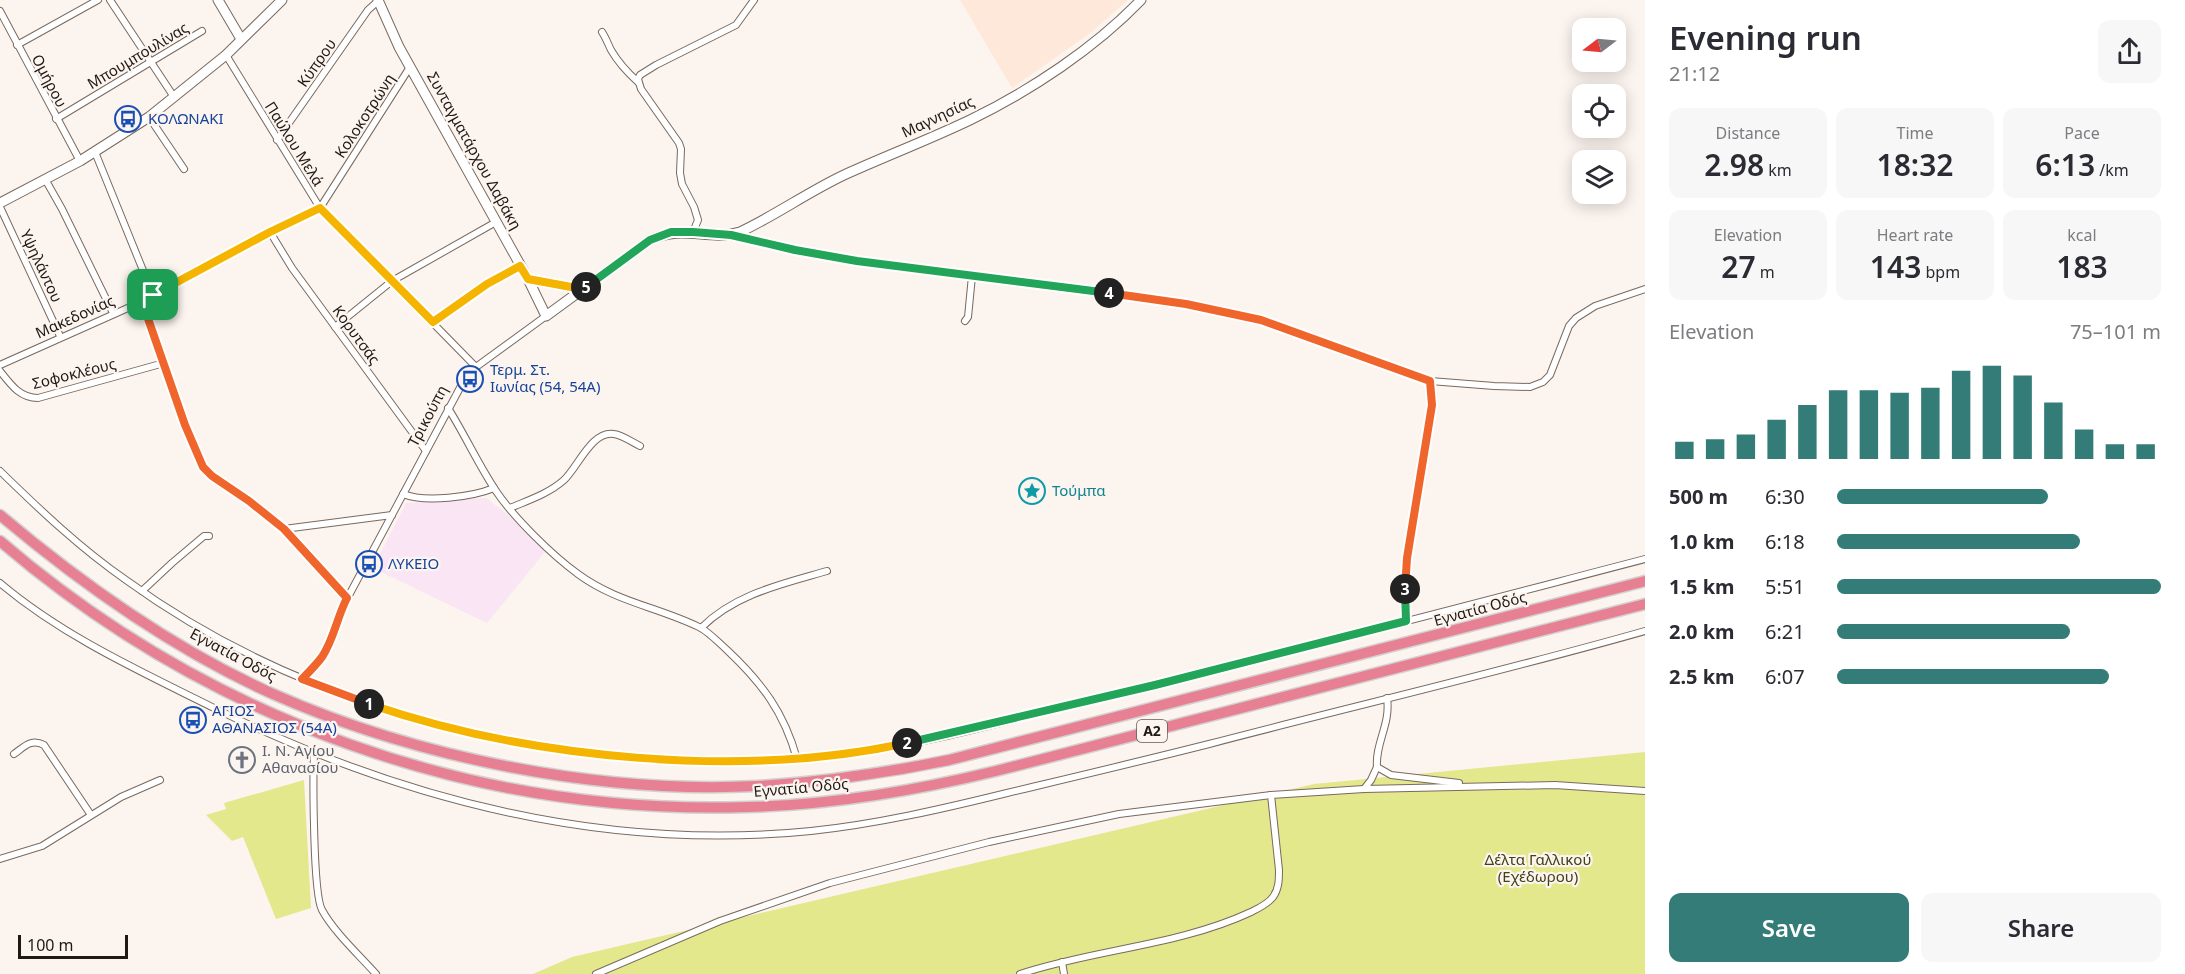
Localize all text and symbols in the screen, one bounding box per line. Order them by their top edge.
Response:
text: Evening run [1669,15,1862,60]
street label: Μπουμπουλίνας [83,17,192,93]
north arrow [1572,18,1626,72]
map controls [1572,18,1626,204]
button: share [2098,20,2161,83]
street label: Κύπρου [292,34,340,91]
street label: Ομήρου [28,51,72,111]
text: 21:12 [1669,60,1720,87]
street label: Συνταγματάρχου Δαβάκη [423,68,527,233]
street label: Κολοκοτρώνη [329,69,399,161]
button: locate [1572,84,1626,138]
street label: Μαγνησίας [898,91,977,142]
street label: Παύλου Μελά [261,98,329,190]
bus stop icon: ΚΟΛΩΝΑΚΙ [113,104,143,134]
place label: ΚΟΛΩΝΑΚΙ [148,108,224,128]
text: Distance [1716,122,1780,144]
text: Time [1896,122,1934,144]
text: Pace [2064,122,2100,144]
text: 2.98 [1704,144,1764,185]
text: 18:32 [1877,144,1953,185]
text: 6:13 [2035,144,2095,185]
button: layers [1572,150,1626,204]
text: km [1764,159,1792,181]
text: /km [2095,159,2129,181]
text: Elevation [1714,224,1782,246]
text: Heart rate [1877,224,1953,246]
text: kcal [2067,224,2097,246]
street label: Υψηλάντου [16,226,67,305]
text: 27 [1721,246,1756,287]
text: 143 [1870,246,1921,287]
text: 183 [2056,246,2108,287]
text: m [1756,261,1775,283]
text: bpm [1921,261,1960,283]
pin [127,269,178,320]
pin: 5 [571,272,601,302]
text: 5 [581,276,591,298]
icon: arrive [136,278,169,311]
pin: 4 [1094,278,1124,308]
text: 4 [1104,282,1114,304]
street label: Μακεδονίας [32,290,117,342]
street label: Κορυτσάς [329,301,385,368]
text: Elevation [1669,318,1754,345]
text: 75–101 m [2070,318,2161,345]
street label: Σοφοκλέους [30,353,118,393]
place label: Τερμ. Στ. Ιωνίας (54, 54Α) [490,359,600,396]
bus stop icon: Τερμ. Στ. Ιωνίας (54, 54Α) [455,364,485,394]
street label: Τρικούπη [403,382,452,450]
place icon: Τούμπα [1017,476,1047,506]
place label: Τούμπα [1052,480,1106,500]
text: 500 m [1669,483,1728,510]
text: 6:30 [1765,483,1805,510]
text: 1.0 km [1669,528,1735,555]
text: 6:18 [1765,528,1805,555]
bus stop icon: ΛΥΚΕΙΟ [354,549,384,579]
place label: ΛΥΚΕΙΟ [388,553,439,573]
text: 1.5 km [1669,573,1735,600]
text: 5:51 [1765,573,1805,600]
pin: 3 [1390,574,1420,604]
text: 3 [1400,578,1410,600]
street label: Εγνατία Οδός [1431,586,1528,630]
text: 2.0 km [1669,618,1735,645]
text: 6:21 [1765,618,1805,645]
street label: Εγνατία Οδός [187,623,280,685]
text: 2.5 km [1669,663,1735,690]
text: 6:07 [1765,663,1805,690]
pin: 1 [354,689,384,719]
text: 1 [364,693,374,715]
place label: ΑΓΙΟΣ ΑΘΑΝΑΣΙΟΣ (54Α) [212,700,337,737]
bus stop icon: ΑΓΙΟΣ ΑΘΑΝΑΣΙΟΣ (54Α) [178,705,208,735]
road number: Α2 [1137,720,1167,742]
pin: 2 [892,728,922,758]
text: 2 [902,732,912,754]
place label: Ι. Ν. Αγίου Αθανασίου [262,740,339,777]
church icon: Ι. Ν. Αγίου Αθανασίου [227,745,257,775]
street label: Εγνατία Οδός [753,773,849,801]
park label: Δέλτα Γαλλικού (Εχέδωρου) [1485,849,1591,886]
button: Save [1669,893,1909,962]
button: Share [1921,893,2161,962]
scale bar [18,932,128,960]
text: 100 m [27,934,74,956]

